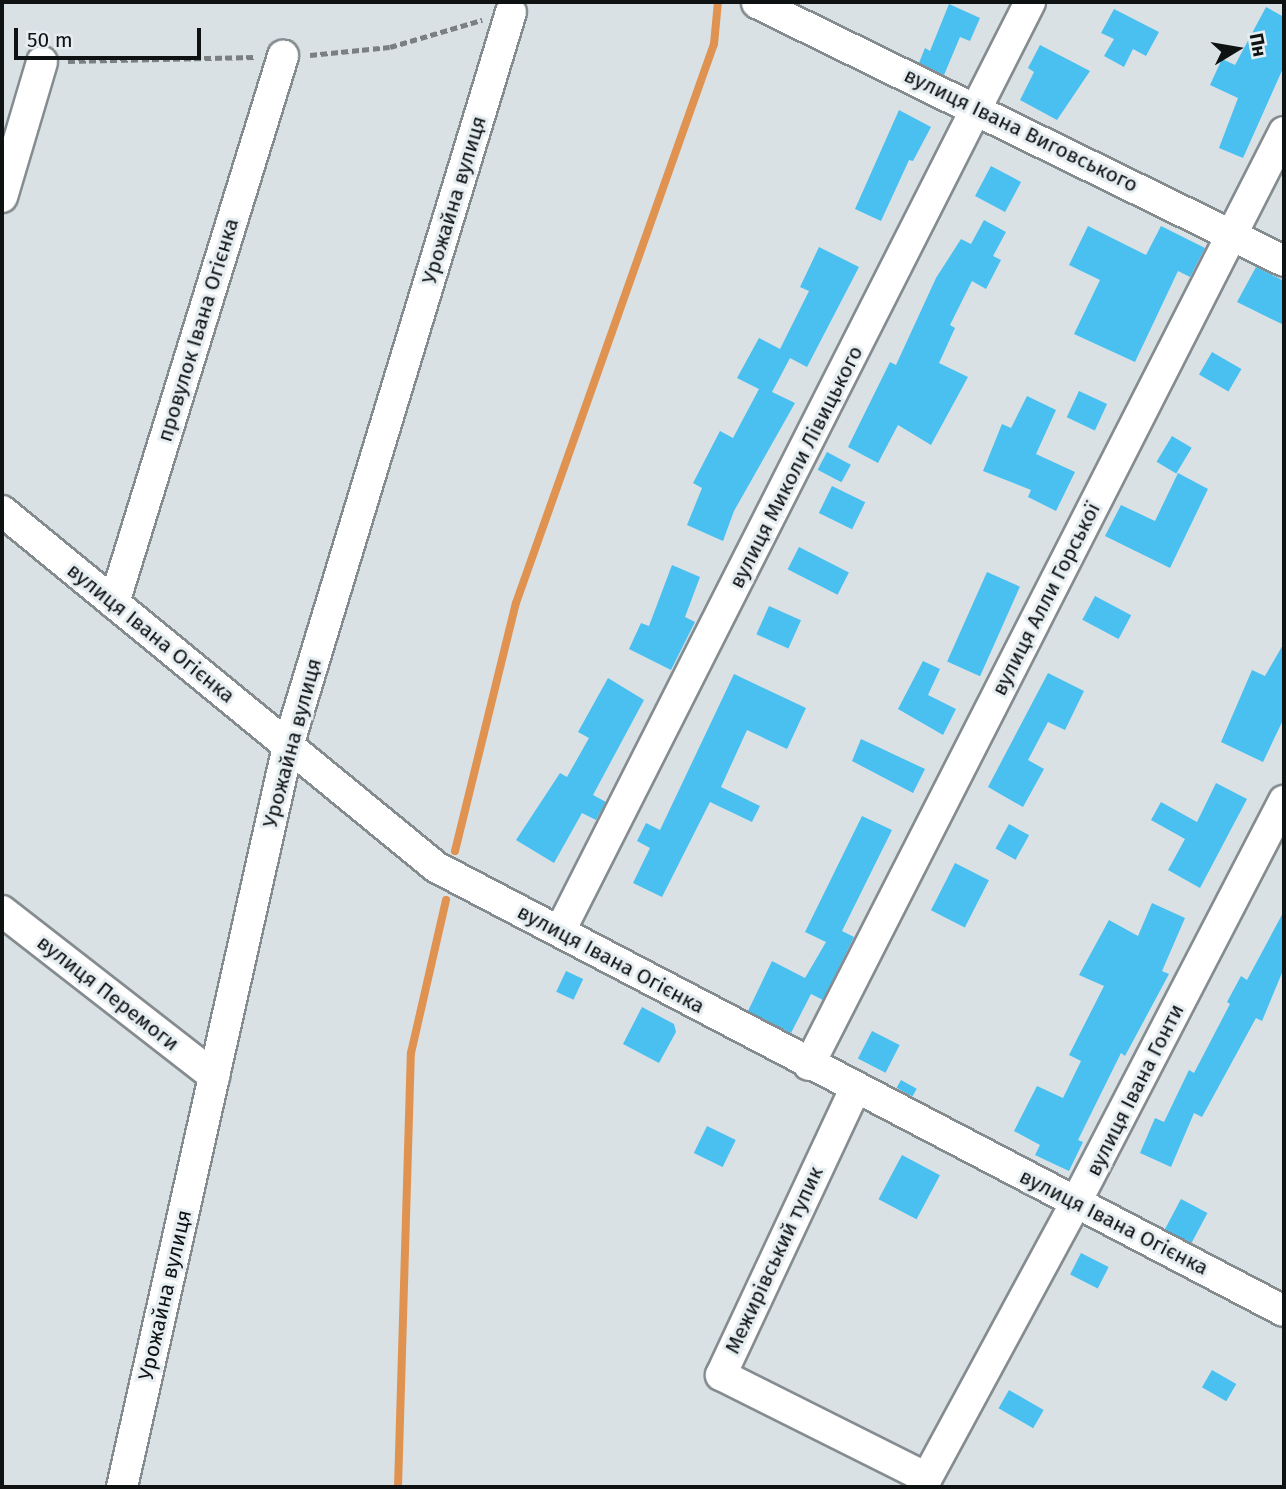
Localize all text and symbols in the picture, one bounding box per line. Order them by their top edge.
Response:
scale bar [18,14,205,58]
north arrow [1202,14,1272,84]
text: 50 m [27,27,73,53]
text: Пн [1245,31,1272,59]
street label: вулиця Івана Виговського [900,62,1142,198]
street label: Урожайна вулиця [416,113,492,287]
street label: провулок Івана Огієнка [152,215,244,445]
street label: вулиця Миколи Лівицького [724,342,868,592]
street label: вулиця Алли Горської [986,498,1106,700]
street label: вулиця Івана Огієнка [62,558,240,708]
street label: Урожайна вулиця [257,656,327,830]
street label: вулиця Івана Огієнка [513,899,709,1019]
street label: вулиця Перемоги [32,930,184,1056]
street label: вулиця Івана Гонти [1081,1000,1189,1180]
street label: Межирівський тупик [720,1162,828,1358]
street label: вулиця Івана Огієнка [1015,1163,1213,1281]
street label: Урожайна вулиця [133,1207,197,1383]

